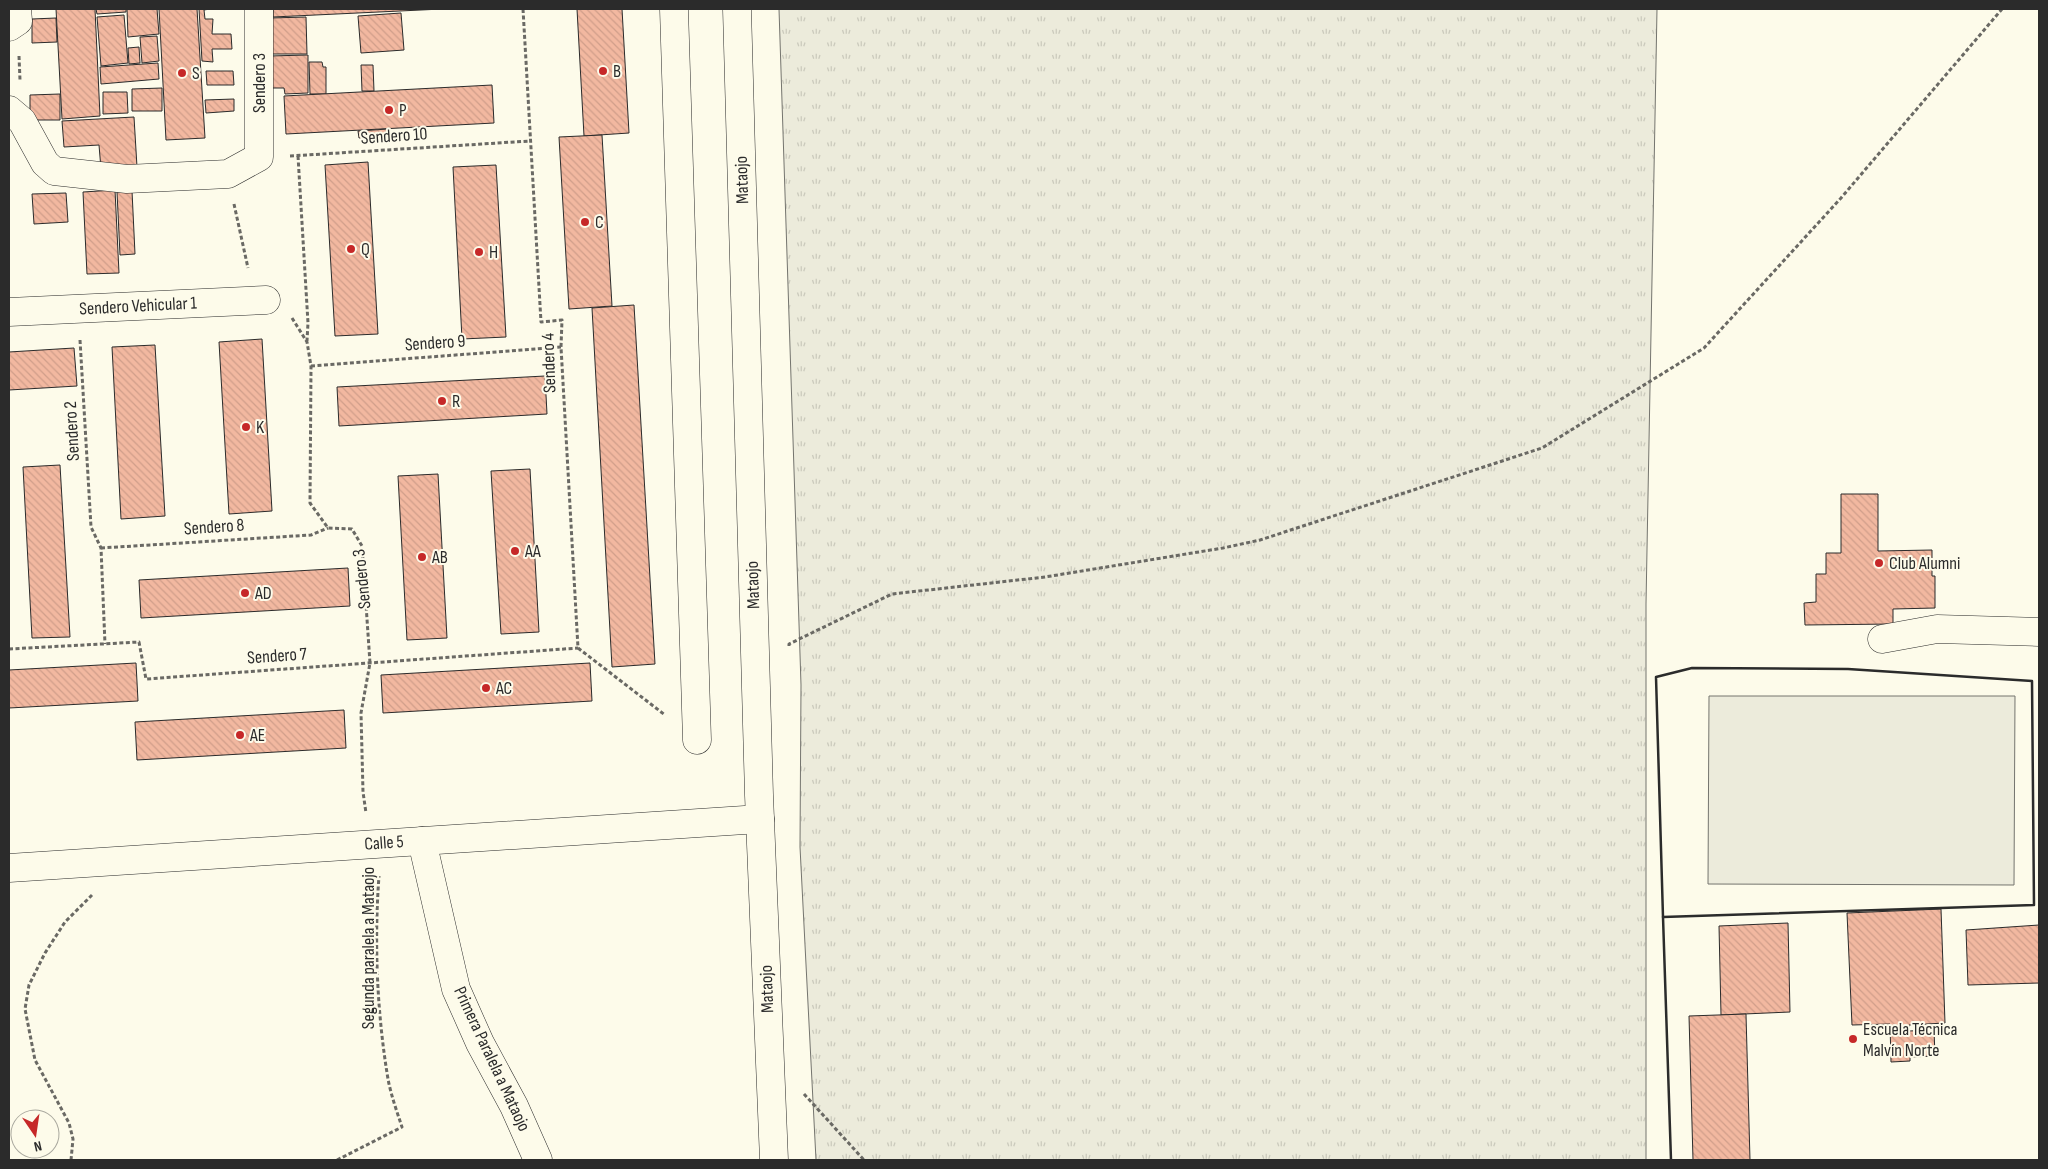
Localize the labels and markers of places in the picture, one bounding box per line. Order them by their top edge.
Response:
place label: B [613,61,621,82]
place label: S [192,63,200,84]
marker: B [597,65,609,77]
marker: S [176,67,188,79]
place label: P [399,100,407,121]
marker: P [383,104,395,116]
place label: C [595,212,604,233]
marker: C [579,216,591,228]
place label: Q [361,239,370,260]
place label: H [489,242,498,263]
marker: Q [345,243,357,255]
marker: H [473,246,485,258]
place label: R [452,391,460,412]
marker: R [436,395,448,407]
place label: K [256,417,265,438]
marker: K [240,421,252,433]
place label: AA [524,541,541,562]
marker: AA [509,545,521,557]
place label: AB [431,547,448,568]
marker: AB [416,551,428,563]
place label: Club Alumni [1889,553,1960,574]
marker: Club Alumni [1873,557,1885,569]
place label: AD [254,583,272,604]
marker: AD [239,587,251,599]
place label: AC [495,678,512,699]
marker: AC [480,682,492,694]
place label: AE [249,725,265,746]
marker: AE [234,729,246,741]
place label: Escuela Técnica Malvín Norte [1863,1019,1957,1061]
marker: Escuela Técnica Malvín Norte [1847,1033,1859,1045]

